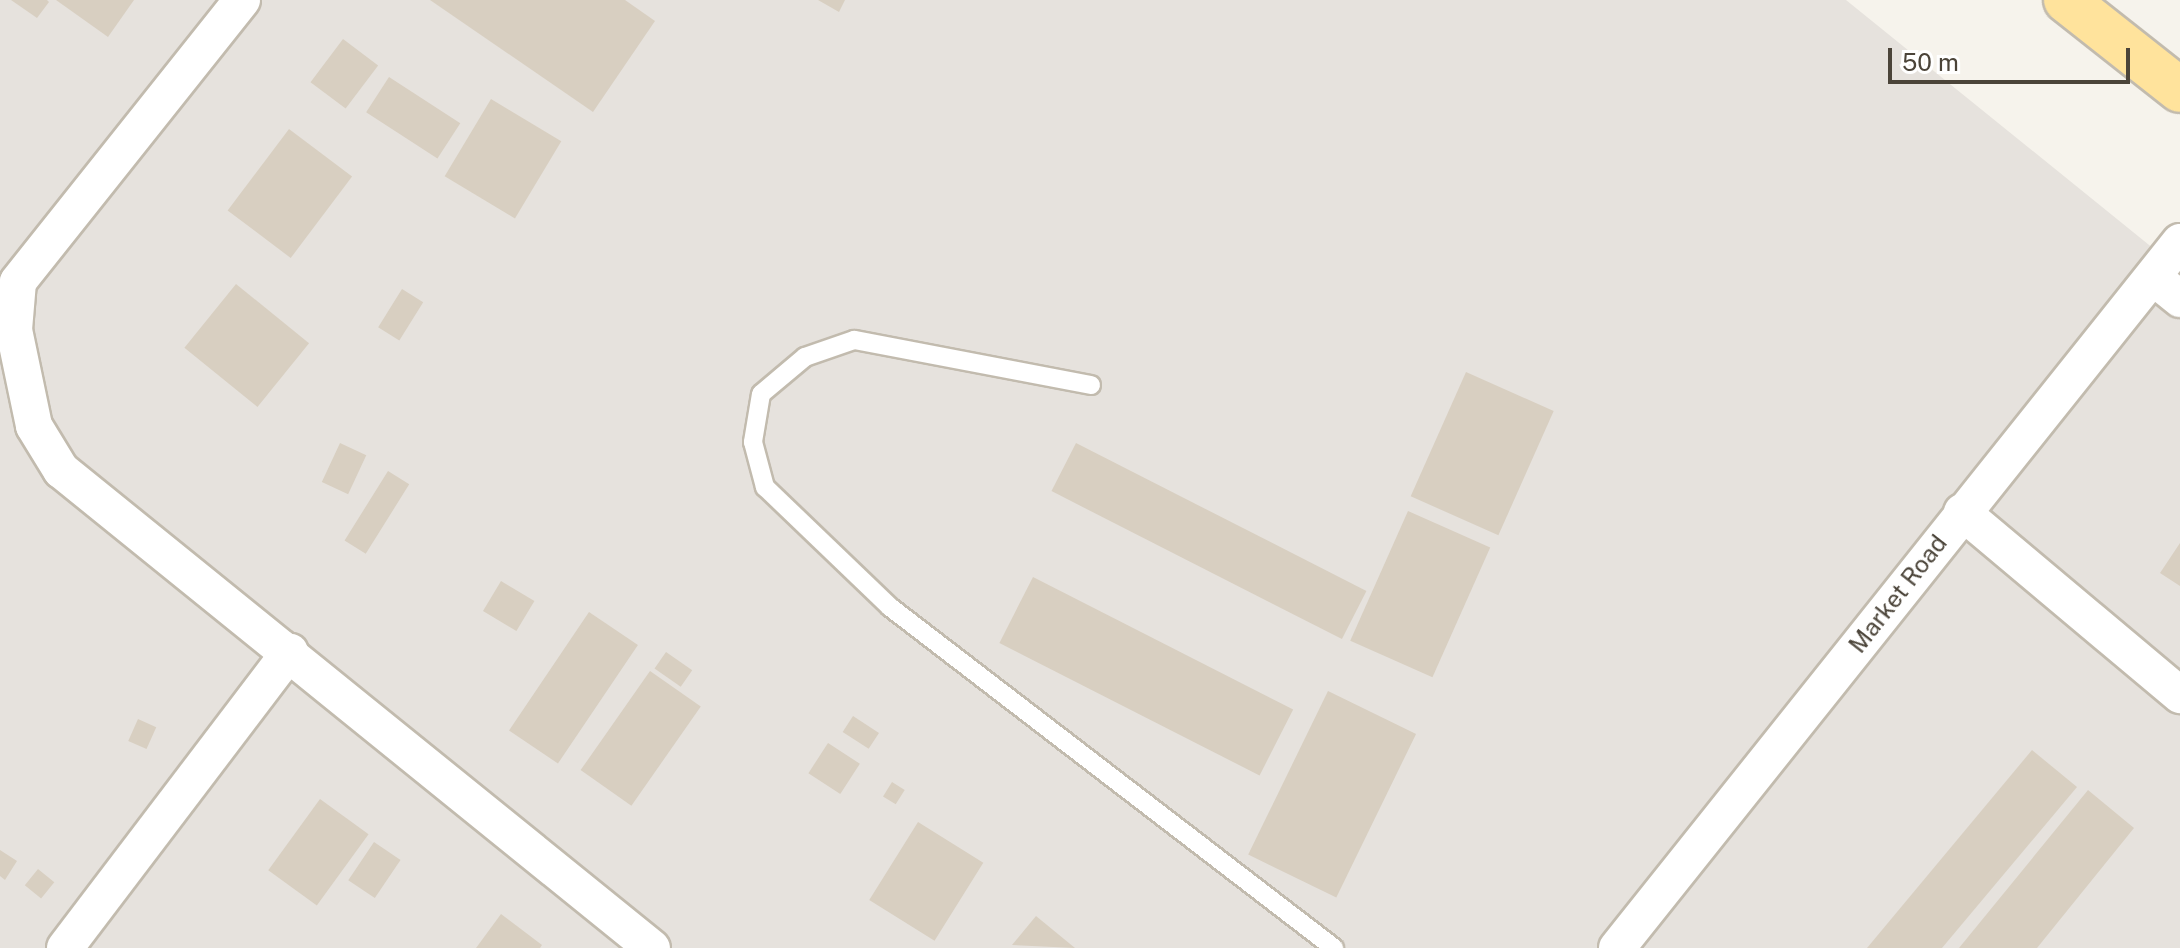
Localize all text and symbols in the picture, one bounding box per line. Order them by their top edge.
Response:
scale bar [1892,32,2134,82]
text: 50 m [1902,48,1959,76]
street label: Market Road [1843,529,1953,659]

